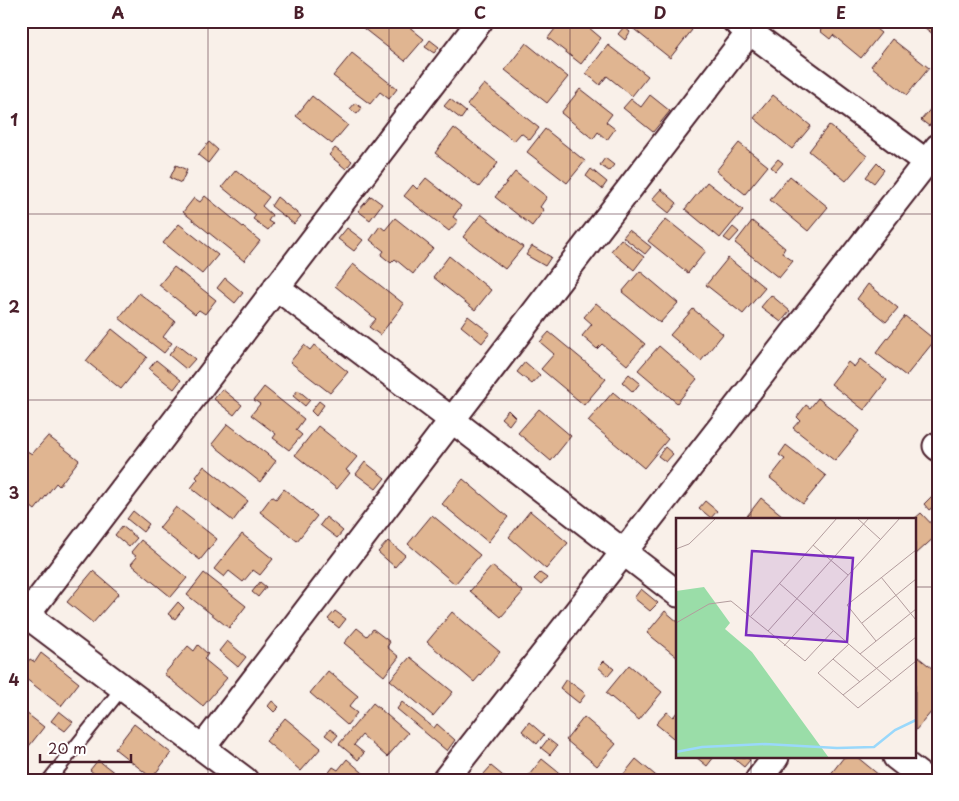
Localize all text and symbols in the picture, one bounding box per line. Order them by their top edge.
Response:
text: A [112,0,125,24]
text: B [294,0,305,24]
text: C [474,0,486,24]
text: D [654,0,666,24]
text: E [836,0,846,24]
text: 1 [10,107,18,131]
text: 2 [8,294,20,318]
text: 3 [9,480,19,504]
inset map [676,518,916,758]
text: 4 [9,667,20,691]
scale bar [40,731,131,763]
text: 20 m [48,736,87,759]

